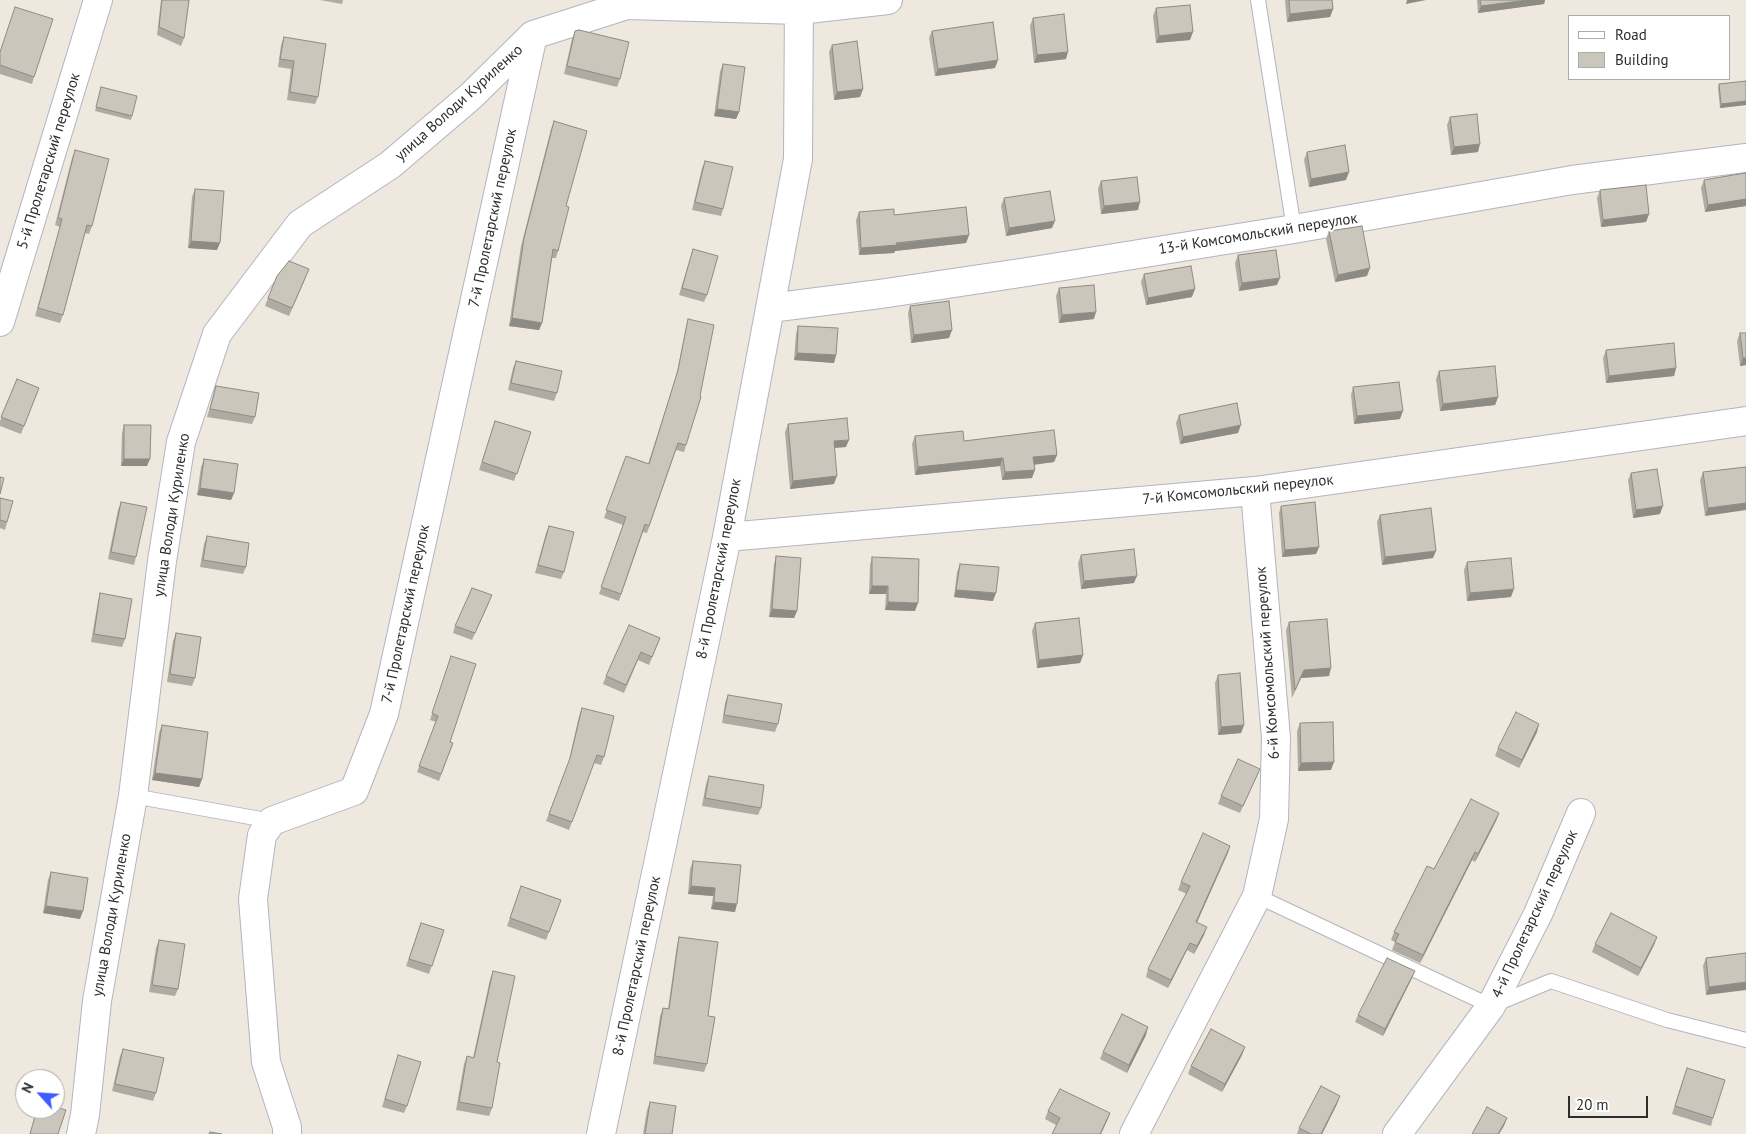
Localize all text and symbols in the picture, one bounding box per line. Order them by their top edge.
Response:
legend [1568,15,1731,80]
text: Road [1615,25,1647,44]
street label: улица Володи Куриленко [392,41,526,165]
text: Building [1615,50,1669,69]
street label: 5-й Пролетарский переулок [14,71,84,251]
street label: 7-й Пролетарский переулок [465,127,521,309]
street label: 13-й Комсомольский переулок [1157,209,1359,259]
street label: улица Володи Куриленко [150,432,194,598]
street label: 7-й Комсомольский переулок [1142,471,1334,509]
street label: 8-й Пролетарский переулок [693,477,745,661]
street label: 7-й Пролетарский переулок [378,523,434,705]
street label: 6-й Комсомольский переулок [1252,566,1284,760]
street label: 4-й Пролетарский переулок [1488,827,1582,1001]
street label: улица Володи Куриленко [89,832,135,998]
street label: 8-й Пролетарский переулок [609,874,665,1058]
north arrow [15,1069,65,1119]
text: N [17,1080,38,1096]
scale bar [1571,1086,1651,1118]
text: 20 m [1576,1095,1609,1114]

